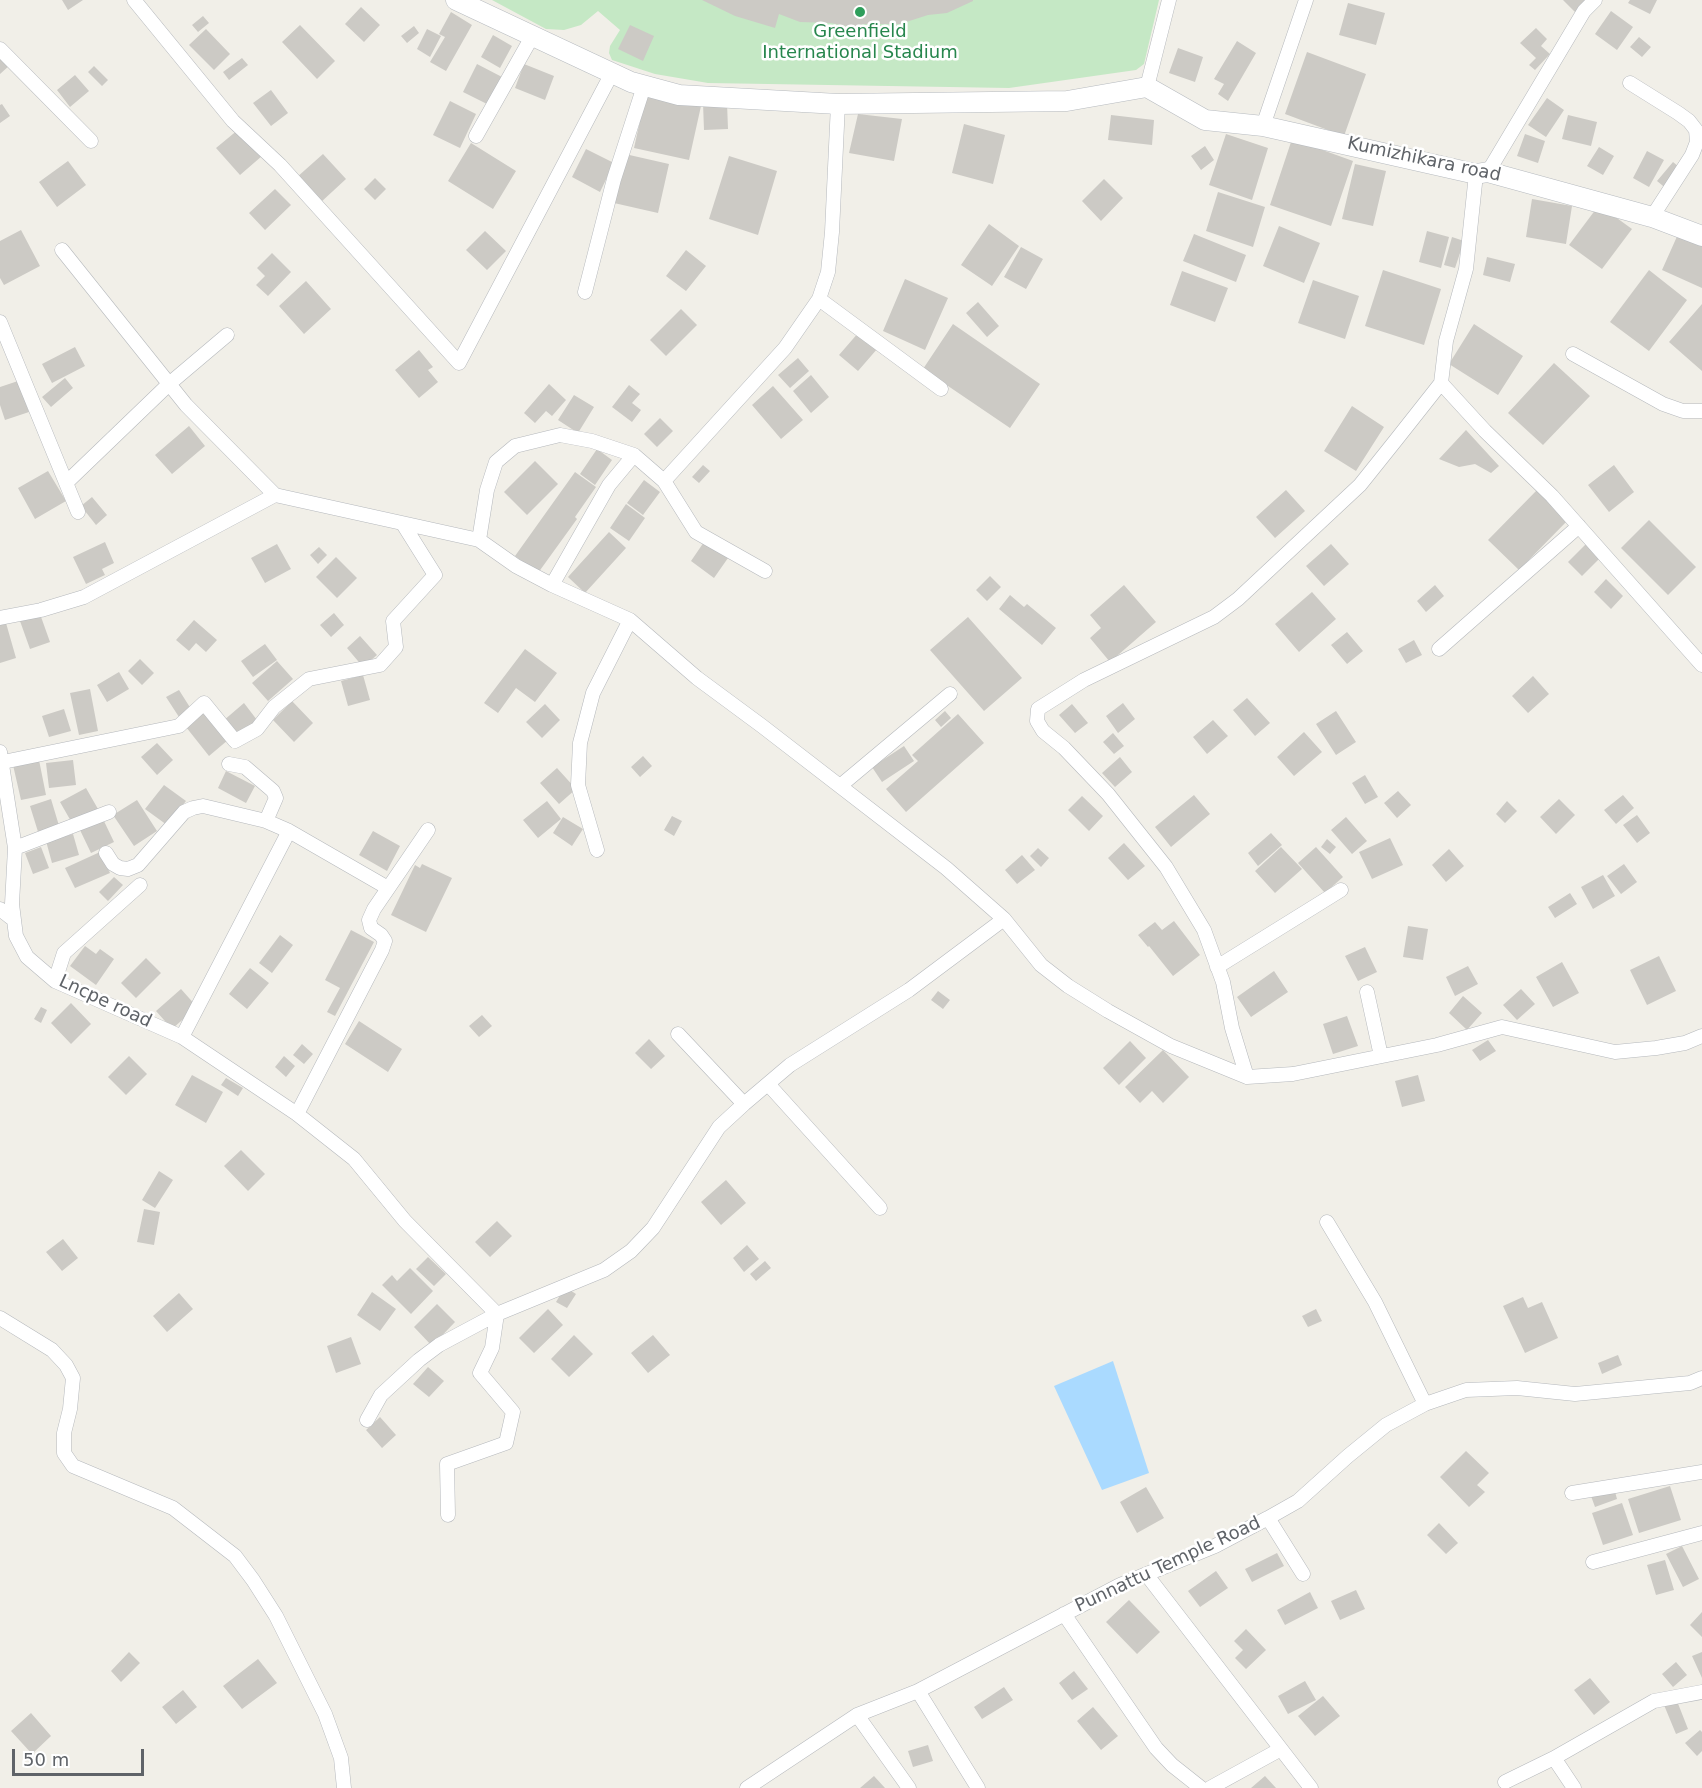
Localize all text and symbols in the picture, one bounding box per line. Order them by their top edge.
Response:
marker: Greenfield International Stadium [853,5,867,19]
place label: Greenfield International Stadium [762,21,958,63]
street label: Kumizhikara road [1345,133,1503,187]
street label: Lncpe road [55,971,155,1033]
street label: Punnattu Temple Road [1072,1513,1264,1617]
scale bar [15,1737,147,1775]
text: 50 m [23,1749,69,1770]

